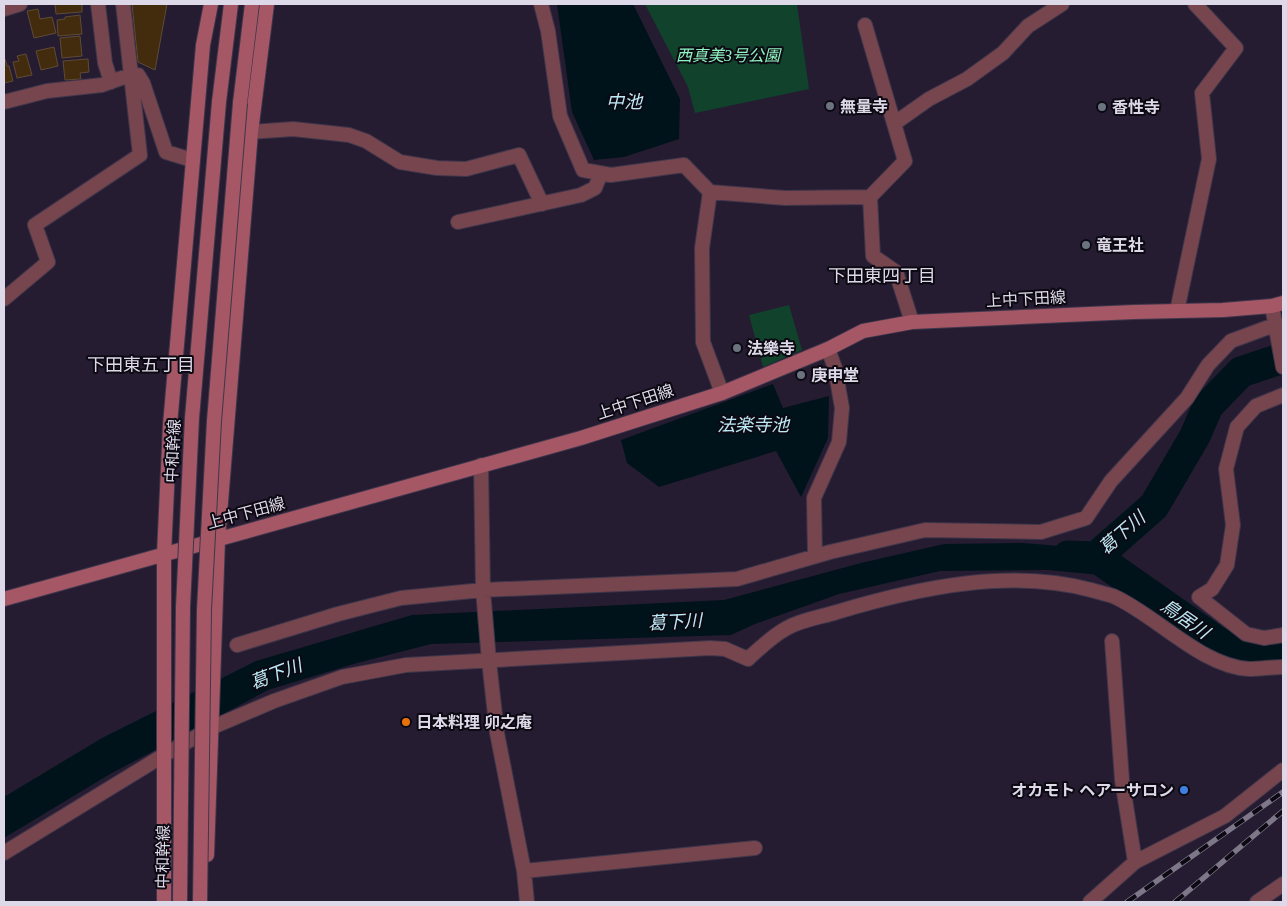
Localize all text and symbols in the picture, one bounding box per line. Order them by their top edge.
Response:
park label: 西真美3号公園 [676,47,782,64]
water label: 中池 [606,92,644,112]
place label: 無量寺 [840,98,888,115]
place label: 香性寺 [1112,99,1160,116]
marker: 無量寺 [824,100,836,112]
marker: 香性寺 [1096,101,1108,113]
place label: 竜王社 [1096,236,1144,254]
marker: 竜王社 [1080,239,1092,251]
district label: 下田東四丁目 [828,266,936,286]
street label: 上中下田線 [986,288,1066,310]
place label: 法樂寺 [747,340,795,357]
marker: 法樂寺 [731,342,743,354]
district label: 下田東五丁目 [87,355,195,375]
place label: 庚申堂 [811,367,859,384]
marker: 庚申堂 [795,369,807,381]
street label: 上中下田線 [594,382,676,422]
water label: 法楽寺池 [717,415,791,435]
street label: 中和幹線 [163,419,183,483]
street label: 上中下田線 [205,494,287,532]
water label: 葛下川 [1095,506,1150,558]
water label: 鳥居川 [1157,595,1214,644]
water label: 葛下川 [648,610,704,633]
water label: 葛下川 [247,654,307,693]
place label: 日本料理 卯之庵 [416,713,532,731]
marker: 日本料理 卯之庵 [400,716,412,728]
place label: オカモト ヘアーサロン [1011,782,1174,799]
marker: オカモト ヘアーサロン [1178,784,1190,796]
street label: 中和幹線 [154,825,172,889]

